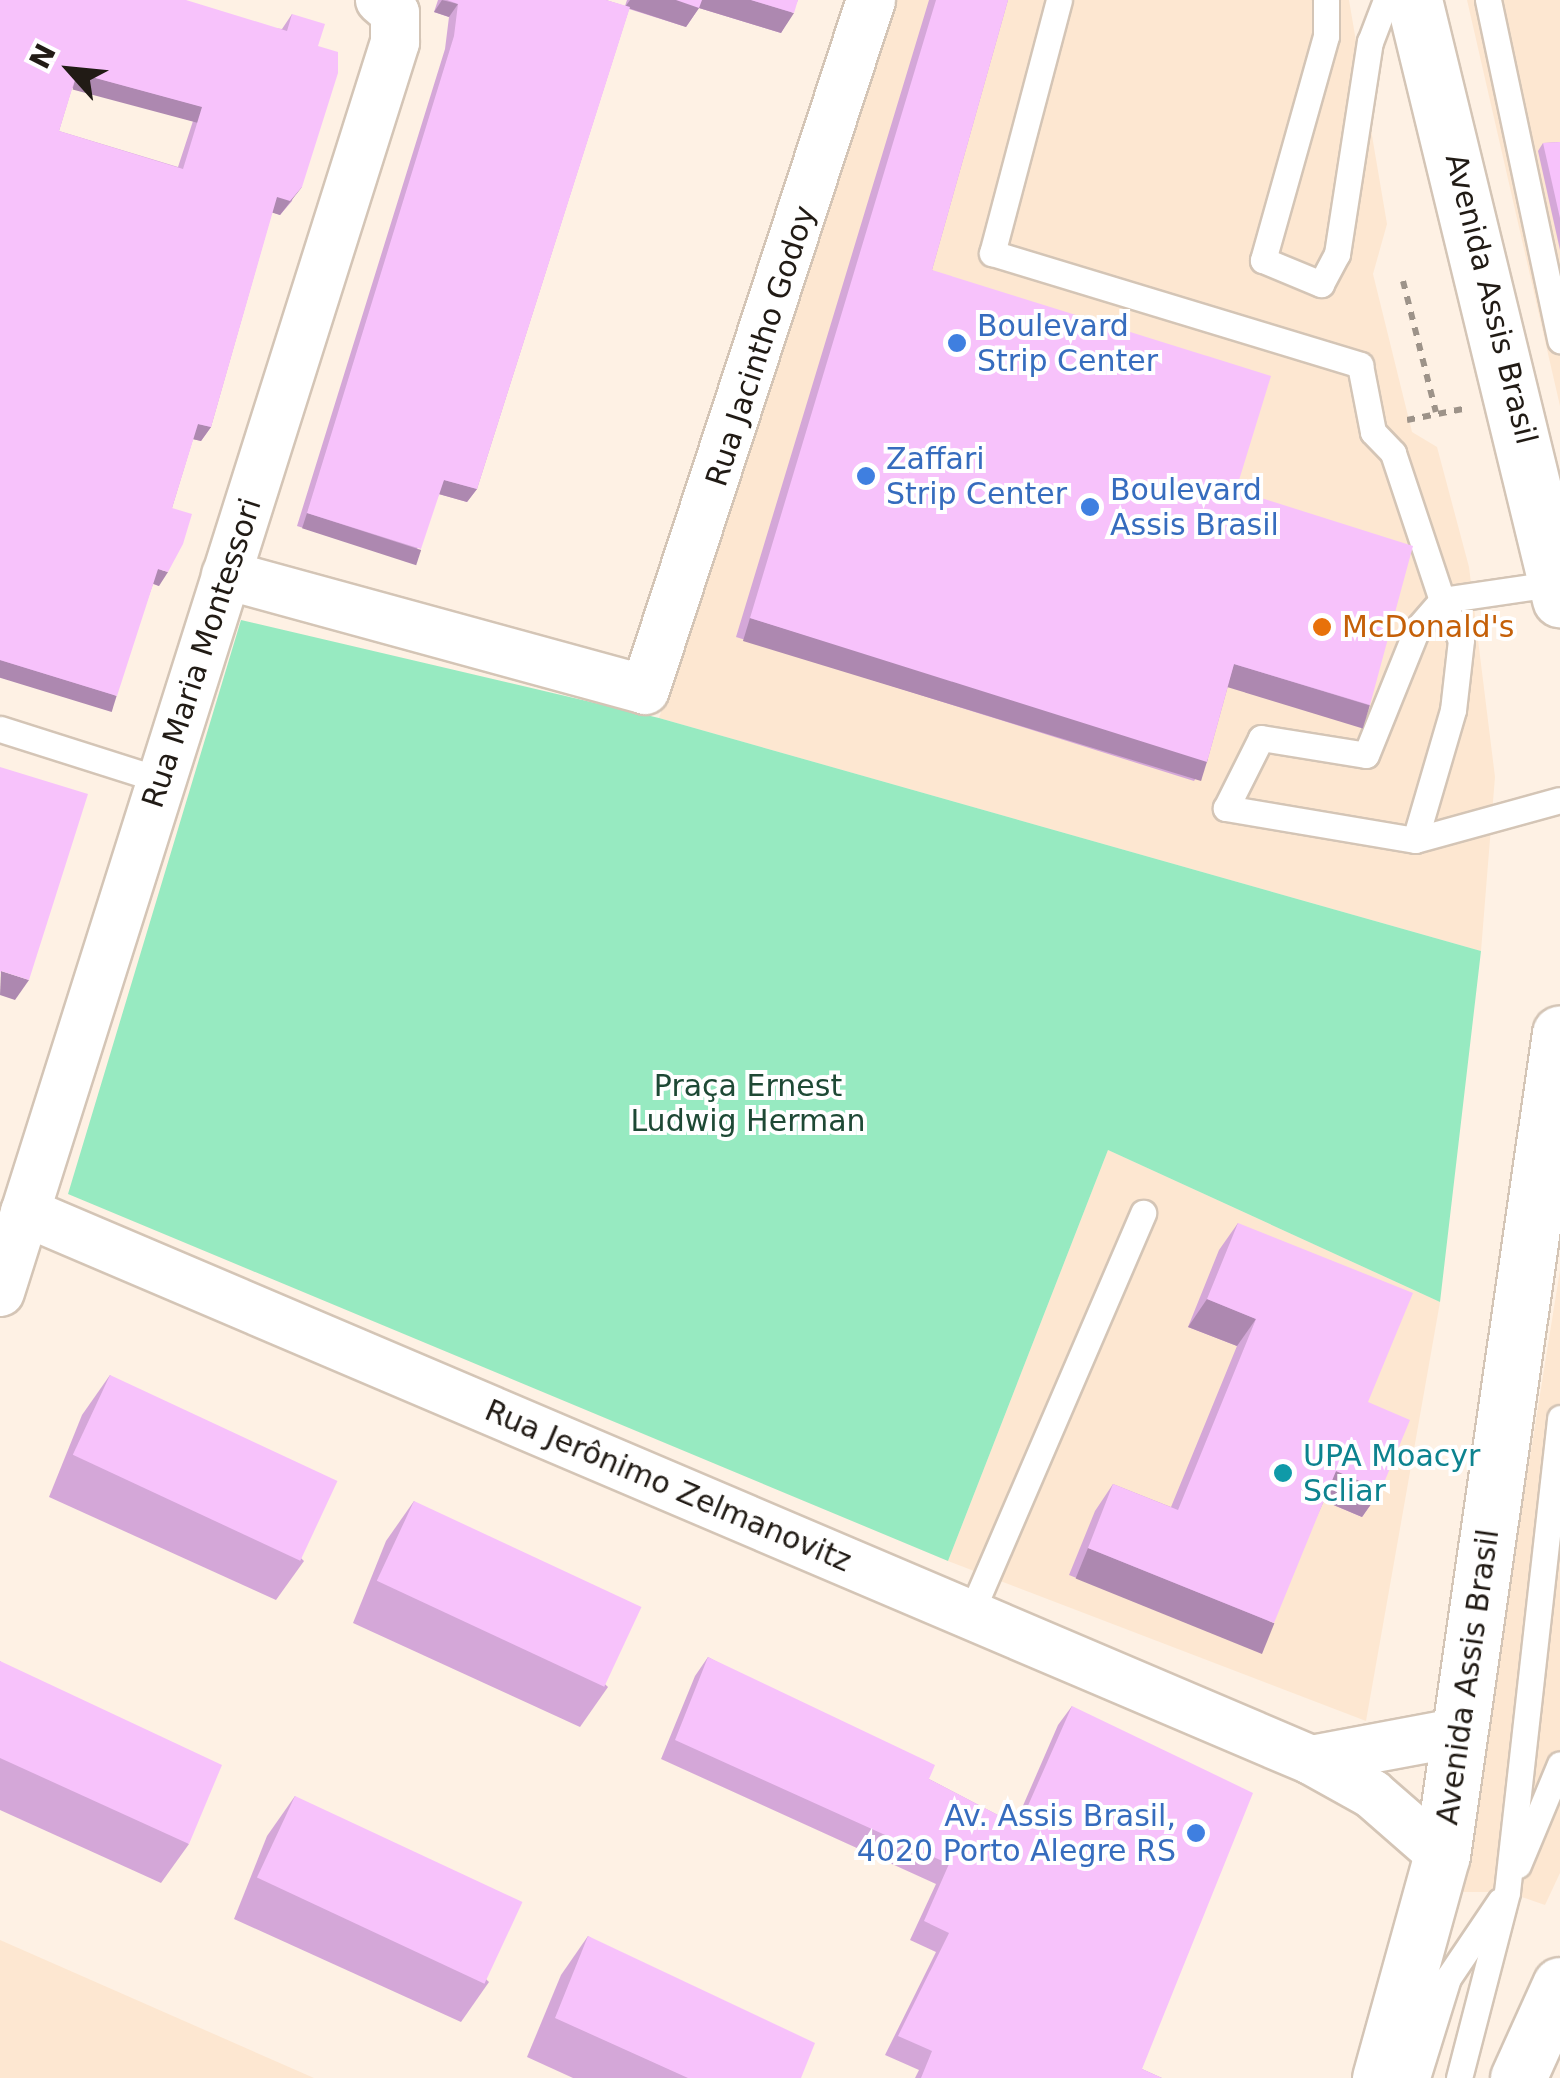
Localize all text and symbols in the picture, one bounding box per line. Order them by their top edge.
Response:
north arrow [20,20,120,120]
text: N [23,38,63,74]
street label: Avenida Assis Brasil [1437,150,1545,448]
street label: Rua Jacintho Godoy [699,201,823,491]
place label: Boulevard Strip Center [977,308,1158,378]
marker: Boulevard Strip Center [946,332,968,354]
place label: Zaffari Strip Center [886,441,1067,512]
marker: Zaffari Strip Center [855,465,877,487]
place label: Boulevard Assis Brasil [1110,472,1279,542]
street label: Rua Maria Montessori [135,494,269,812]
marker: Boulevard Assis Brasil [1079,496,1101,518]
place label: McDonald's [1342,609,1514,645]
marker: McDonald's [1311,616,1333,638]
park label: Praça Ernest Ludwig Herman [630,1068,866,1138]
street label: Rua Jerônimo Zelmanovitz [480,1392,856,1580]
place label: UPA Moacyr Scliar [1303,1438,1480,1508]
marker: UPA Moacyr Scliar [1272,1462,1294,1484]
street label: Avenida Assis Brasil [1429,1527,1507,1827]
place label: Av. Assis Brasil, 4020 Porto Alegre RS [857,1798,1176,1868]
marker: Av. Assis Brasil, 4020 Porto Alegre RS [1185,1822,1207,1844]

